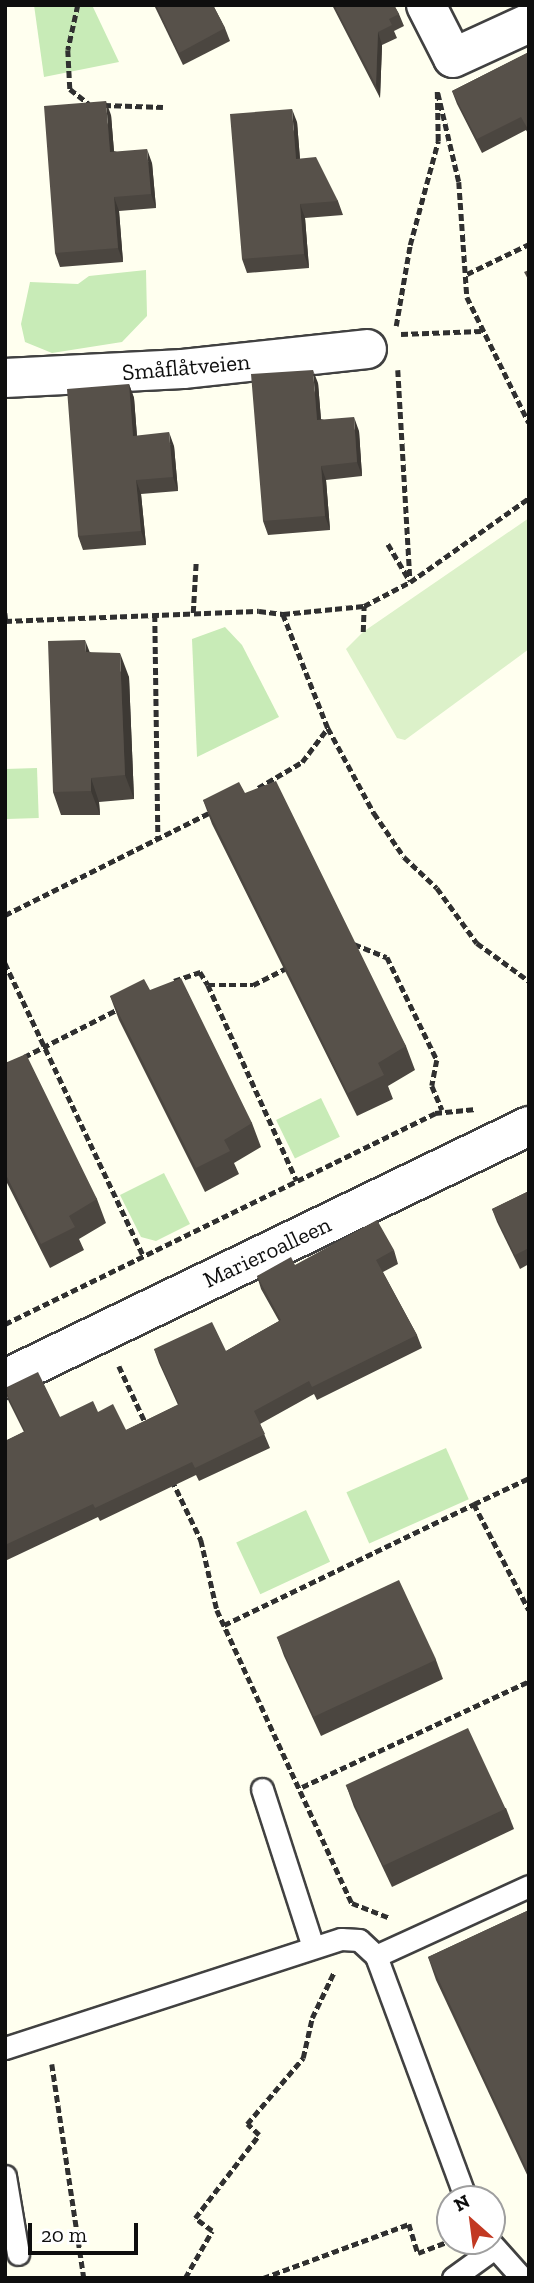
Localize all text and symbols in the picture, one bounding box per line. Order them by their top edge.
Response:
street label: Småflåtveien [121,348,251,386]
street label: Marieroalleen [199,1210,335,1294]
north arrow [436,2185,506,2255]
text: N [450,2189,474,2216]
scale bar [32,2210,142,2254]
text: 20 m [41,2222,87,2247]

